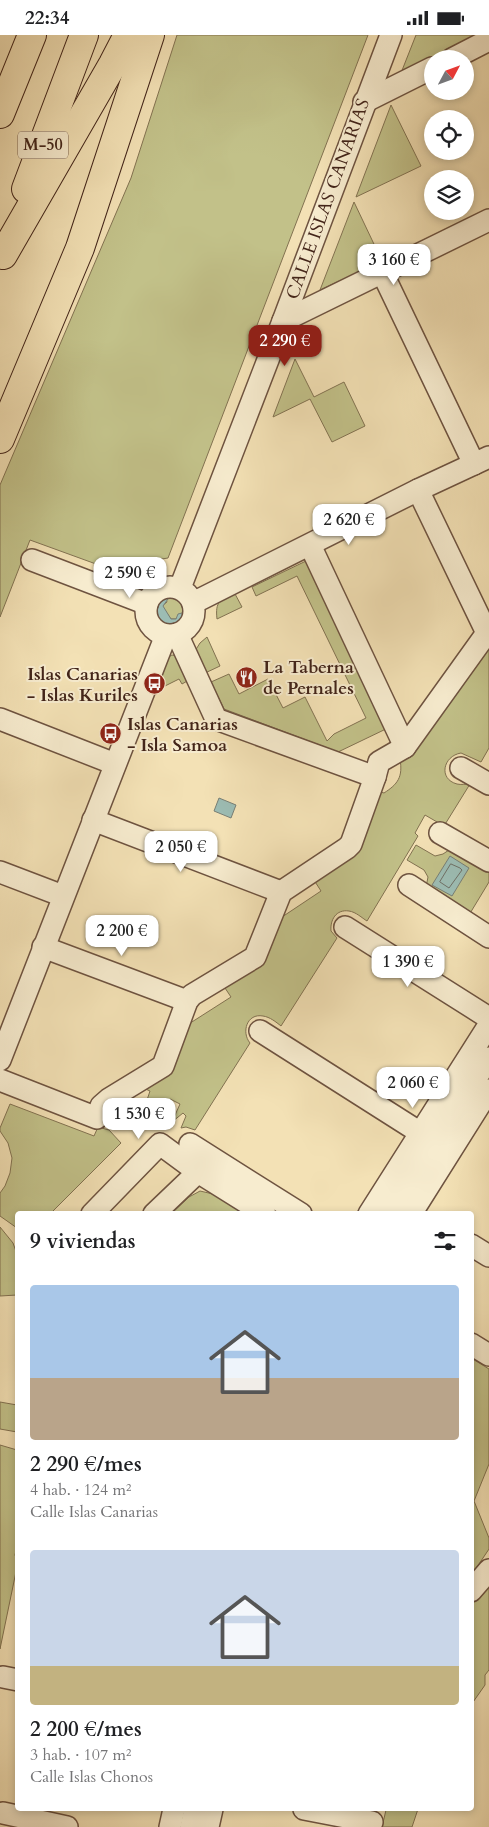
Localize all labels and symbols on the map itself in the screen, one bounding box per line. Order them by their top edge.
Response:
north arrow [424,50,474,100]
street label: CALLE ISLAS CANARIAS [280,95,376,303]
road number: M-50 [18,131,68,159]
pin: 3 160 € [348,243,440,286]
pin: 2 290 € [239,325,331,367]
pin: 2 620 € [303,503,395,546]
pin: 2 590 € [84,557,176,599]
place label: La Taberna de Pernales [263,655,354,701]
place label: Islas Canarias - Islas Kuriles [27,662,138,708]
restaurant icon: La Taberna de Pernales [235,665,259,689]
bus stop icon: Islas Canarias - Islas Kuriles [142,672,166,696]
place label: Islas Canarias - Isla Samoa [127,712,238,758]
bus stop icon: Islas Canarias - Isla Samoa [99,722,123,746]
pin: 2 050 € [135,831,227,873]
pin: 2 200 € [76,915,168,957]
pin: 1 390 € [362,945,454,988]
pin: 2 060 € [367,1067,459,1109]
pin: 1 530 € [93,1097,185,1140]

